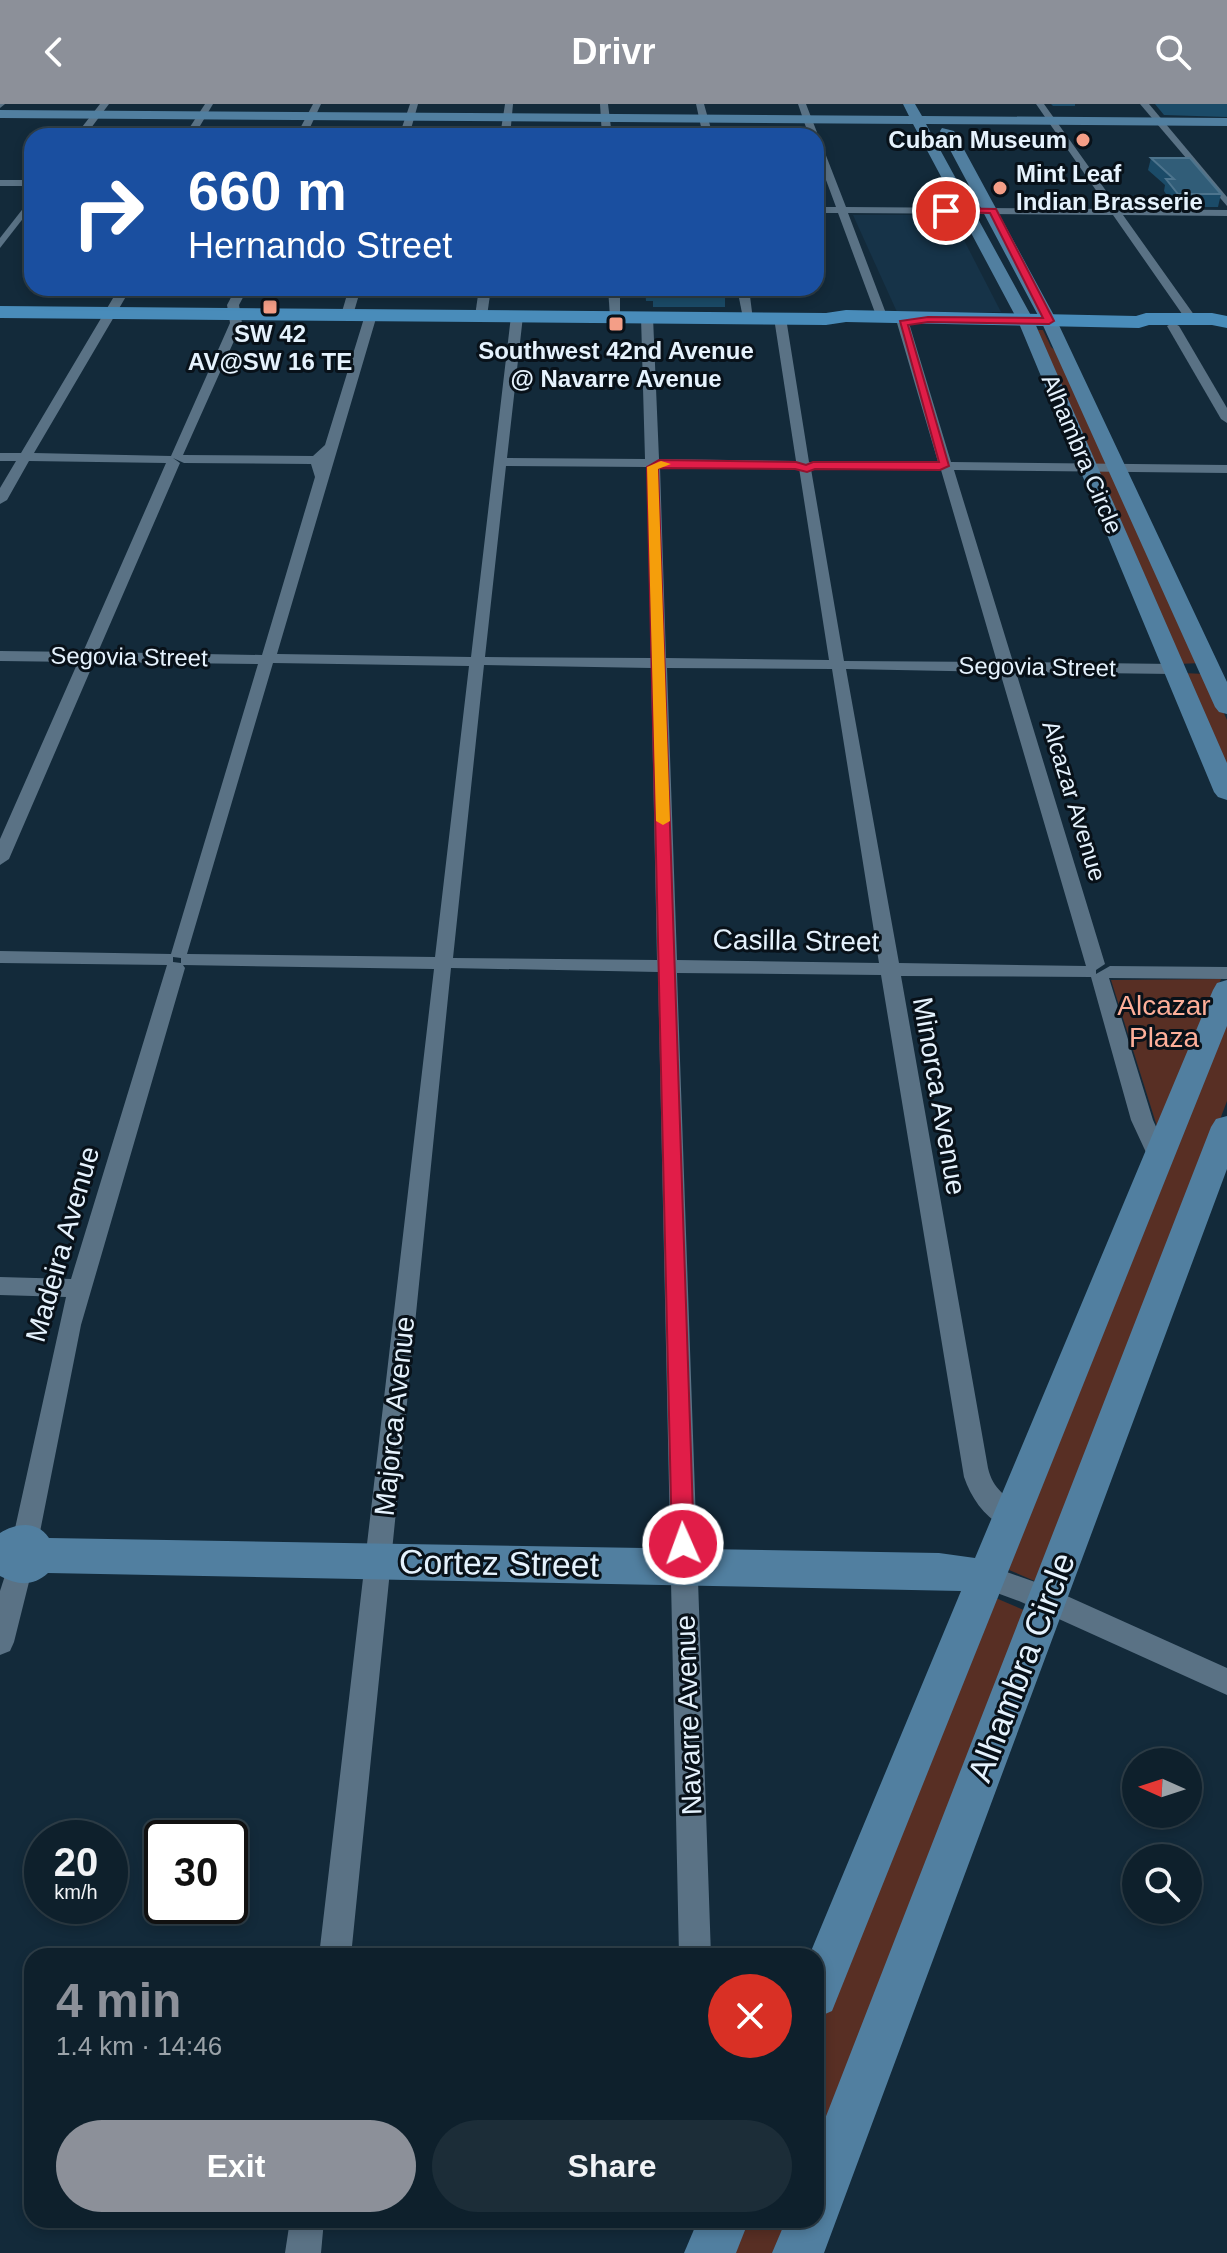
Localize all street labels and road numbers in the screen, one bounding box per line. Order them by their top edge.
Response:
street label: Alhambra Circle [1037,370,1128,538]
street label: Segovia Street [50,642,208,671]
street label: Segovia Street [958,652,1116,681]
street label: Alcazar Avenue [1037,717,1112,884]
street label: Casilla Street [712,924,880,957]
street label: Minorca Avenue [907,995,972,1197]
street label: Madeira Avenue [20,1143,105,1345]
street label: Majorca Avenue [369,1315,420,1517]
street label: Cortez Street [399,1542,600,1584]
street label: Alhambra Circle [960,1547,1082,1787]
street label: Navarre Avenue [670,1614,707,1816]

